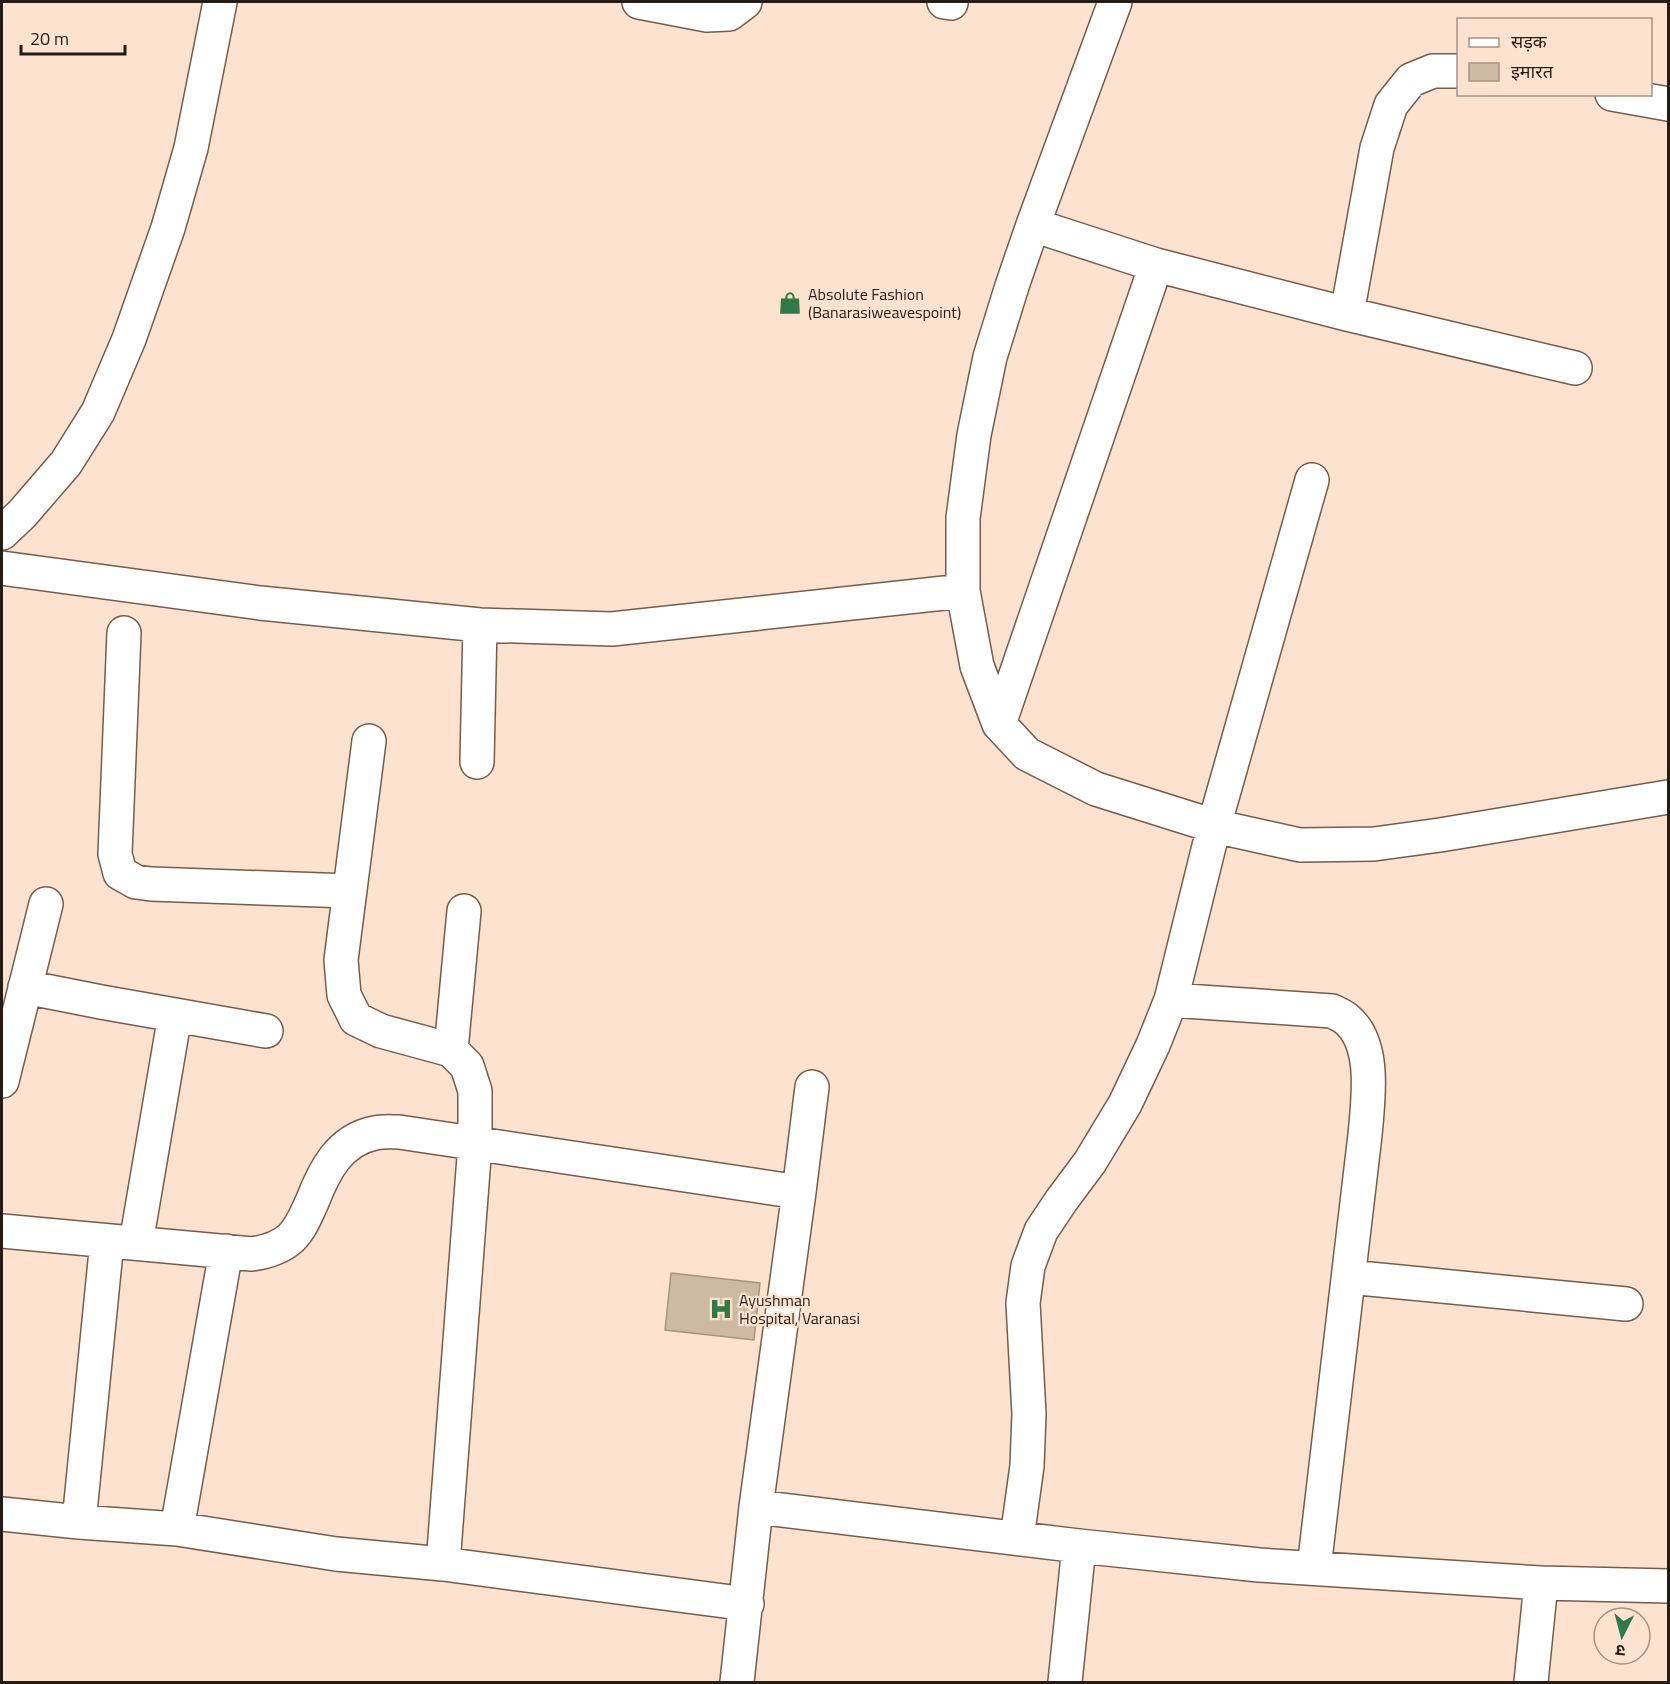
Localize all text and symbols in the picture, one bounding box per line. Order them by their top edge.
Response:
scale bar [21,18,124,56]
legend [1457,18,1652,96]
text: 20 m [30,25,69,52]
text: सड़क [1511,28,1548,55]
text: इमारत [1511,58,1554,85]
place label: Absolute Fashion (Banarasiweavespoint) [808,282,961,324]
shop icon: Absolute Fashion (Banarasiweavespoint) [777,290,803,316]
place label: Ayushman Hospital, Varanasi [739,1288,860,1330]
hospital icon: Ayushman Hospital, Varanasi [708,1296,734,1322]
north arrow [1592,1606,1652,1666]
text: उ [1614,1638,1626,1663]

